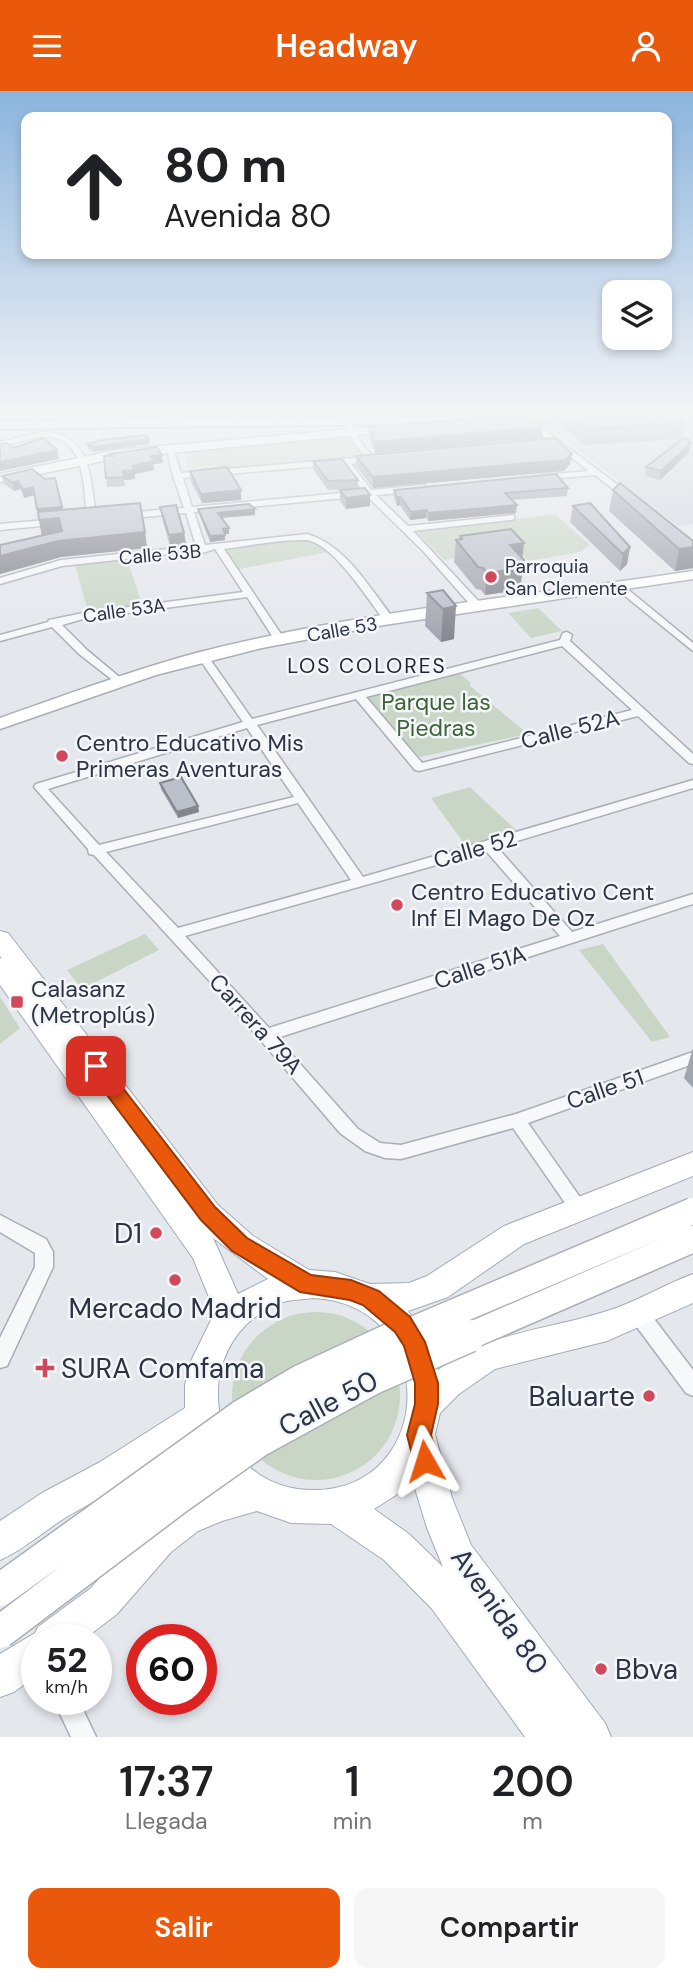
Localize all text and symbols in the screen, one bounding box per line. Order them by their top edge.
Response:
text: Headway [275,25,418,67]
icon: menu [28,27,66,65]
icon: person [627,27,665,65]
text: 80 m [164,133,287,197]
icon: ahead [49,140,140,231]
text: Avenida 80 [164,195,331,237]
map controls [602,280,672,350]
button: layers [602,280,672,350]
street label: Calle 53B [118,538,202,571]
place label: Parroquia San Clemente [505,554,628,601]
marker: Parroquia San Clemente [483,569,499,585]
street label: Calle 53A [81,592,167,629]
street label: Calle 53 [305,611,379,648]
district label: LOS COLORES [287,652,447,680]
park label: Parque las Piedras [381,687,491,743]
street label: Calle 52A [518,702,622,756]
place label: Centro Educativo Mis Primeras Aventuras [76,728,304,784]
marker: Centro Educativo Mis Primeras Aventuras [54,748,70,764]
street label: Calle 52 [430,823,520,875]
place label: Centro Educativo Cent Inf El Mago De Oz [411,877,654,933]
marker: Centro Educativo Cent Inf El Mago De Oz [389,897,405,913]
street label: Calle 51A [430,938,530,996]
street label: Carrera 79A [203,967,309,1081]
place label: Calasanz (Metroplús) [31,974,155,1030]
marker: Calasanz (Metroplús) [9,994,25,1010]
pin [66,1036,126,1096]
icon: arrive [77,1047,115,1085]
street label: Calle 51 [562,1062,648,1116]
place label: D1 [114,1215,142,1252]
marker: D1 [148,1225,164,1241]
marker: Mercado Madrid [167,1272,183,1288]
place label: Mercado Madrid [68,1290,282,1327]
place label: SURA Comfama [61,1350,264,1387]
marker: SURA Comfama [35,1358,55,1378]
street label: Calle 50 [272,1362,384,1445]
place label: Baluarte [529,1378,635,1415]
marker: Baluarte [641,1388,657,1404]
position arrow [388,1424,462,1498]
street label: Avenida 80 [442,1541,557,1682]
speed limit sign: 60 [126,1624,217,1715]
text: 52 [46,1637,87,1683]
place label: Bbva [615,1651,678,1688]
marker: Bbva [593,1661,609,1677]
text: km/h [45,1675,88,1699]
text: 17:37 [119,1754,214,1809]
text: 1 [345,1754,360,1809]
text: 200 [491,1754,574,1809]
text: Llegada [125,1806,208,1836]
text: min [333,1806,372,1836]
text: m [522,1806,543,1836]
button: Salir [28,1888,340,1968]
button: Compartir [354,1888,665,1968]

